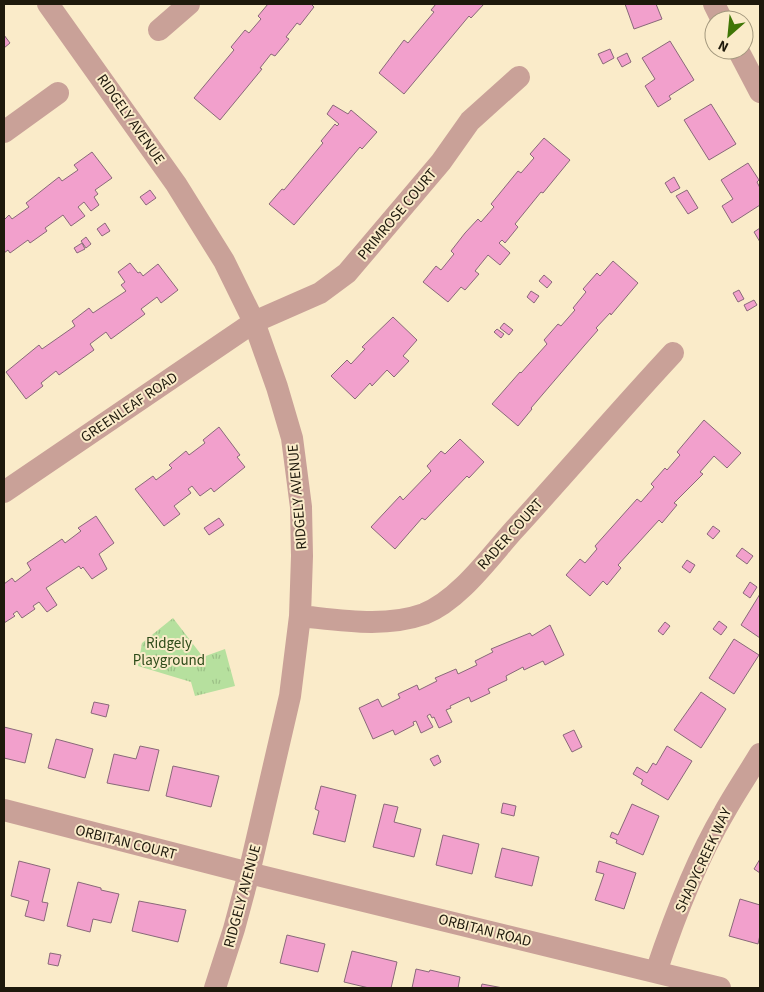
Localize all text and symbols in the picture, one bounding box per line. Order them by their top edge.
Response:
north arrow [704,10,754,60]
text: N [715,35,732,57]
street label: RIDGELY AVENUE [92,70,170,169]
street label: PRIMROSE COURT [353,164,442,265]
street label: GREENLEAF ROAD [77,367,182,448]
street label: RIDGELY AVENUE [282,443,313,551]
street label: RADER COURT [473,494,548,575]
park label: Ridgely Playground [133,633,205,671]
street label: SHADYCREEK WAY [670,804,737,916]
street label: ORBITAN COURT [73,820,179,865]
street label: RIDGELY AVENUE [219,842,266,950]
street label: ORBITAN ROAD [436,909,534,952]

